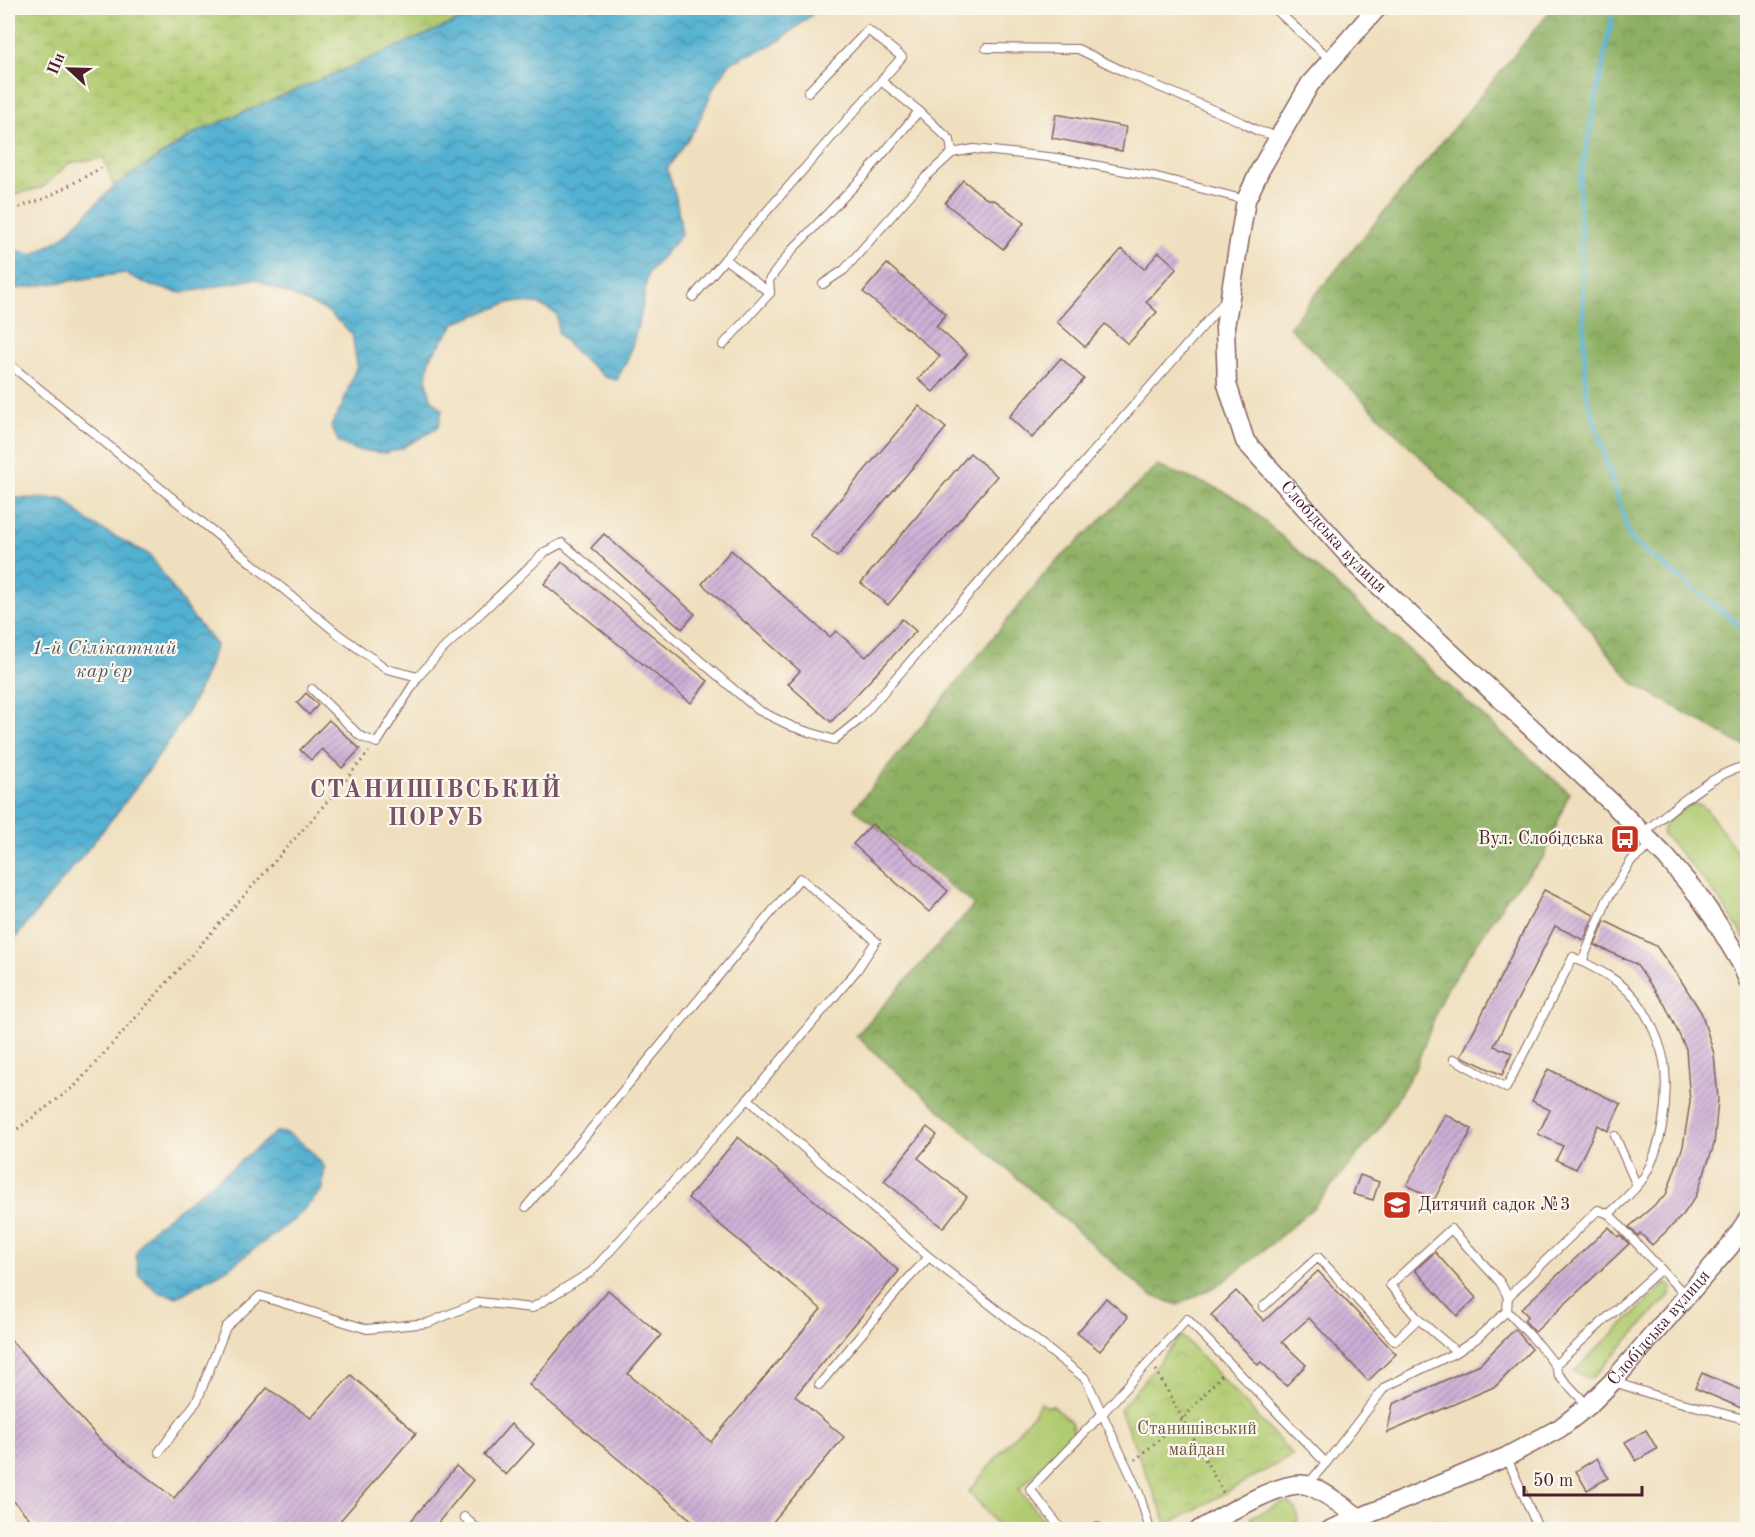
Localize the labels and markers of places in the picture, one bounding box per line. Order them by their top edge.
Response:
bus stop icon: Вул. Слобідська [1609,823,1641,855]
place label: Вул. Слобідська [1478,830,1604,848]
school or university icon: Дитячий садок №3 [1381,1189,1413,1221]
place label: Дитячий садок №3 [1418,1196,1571,1214]

